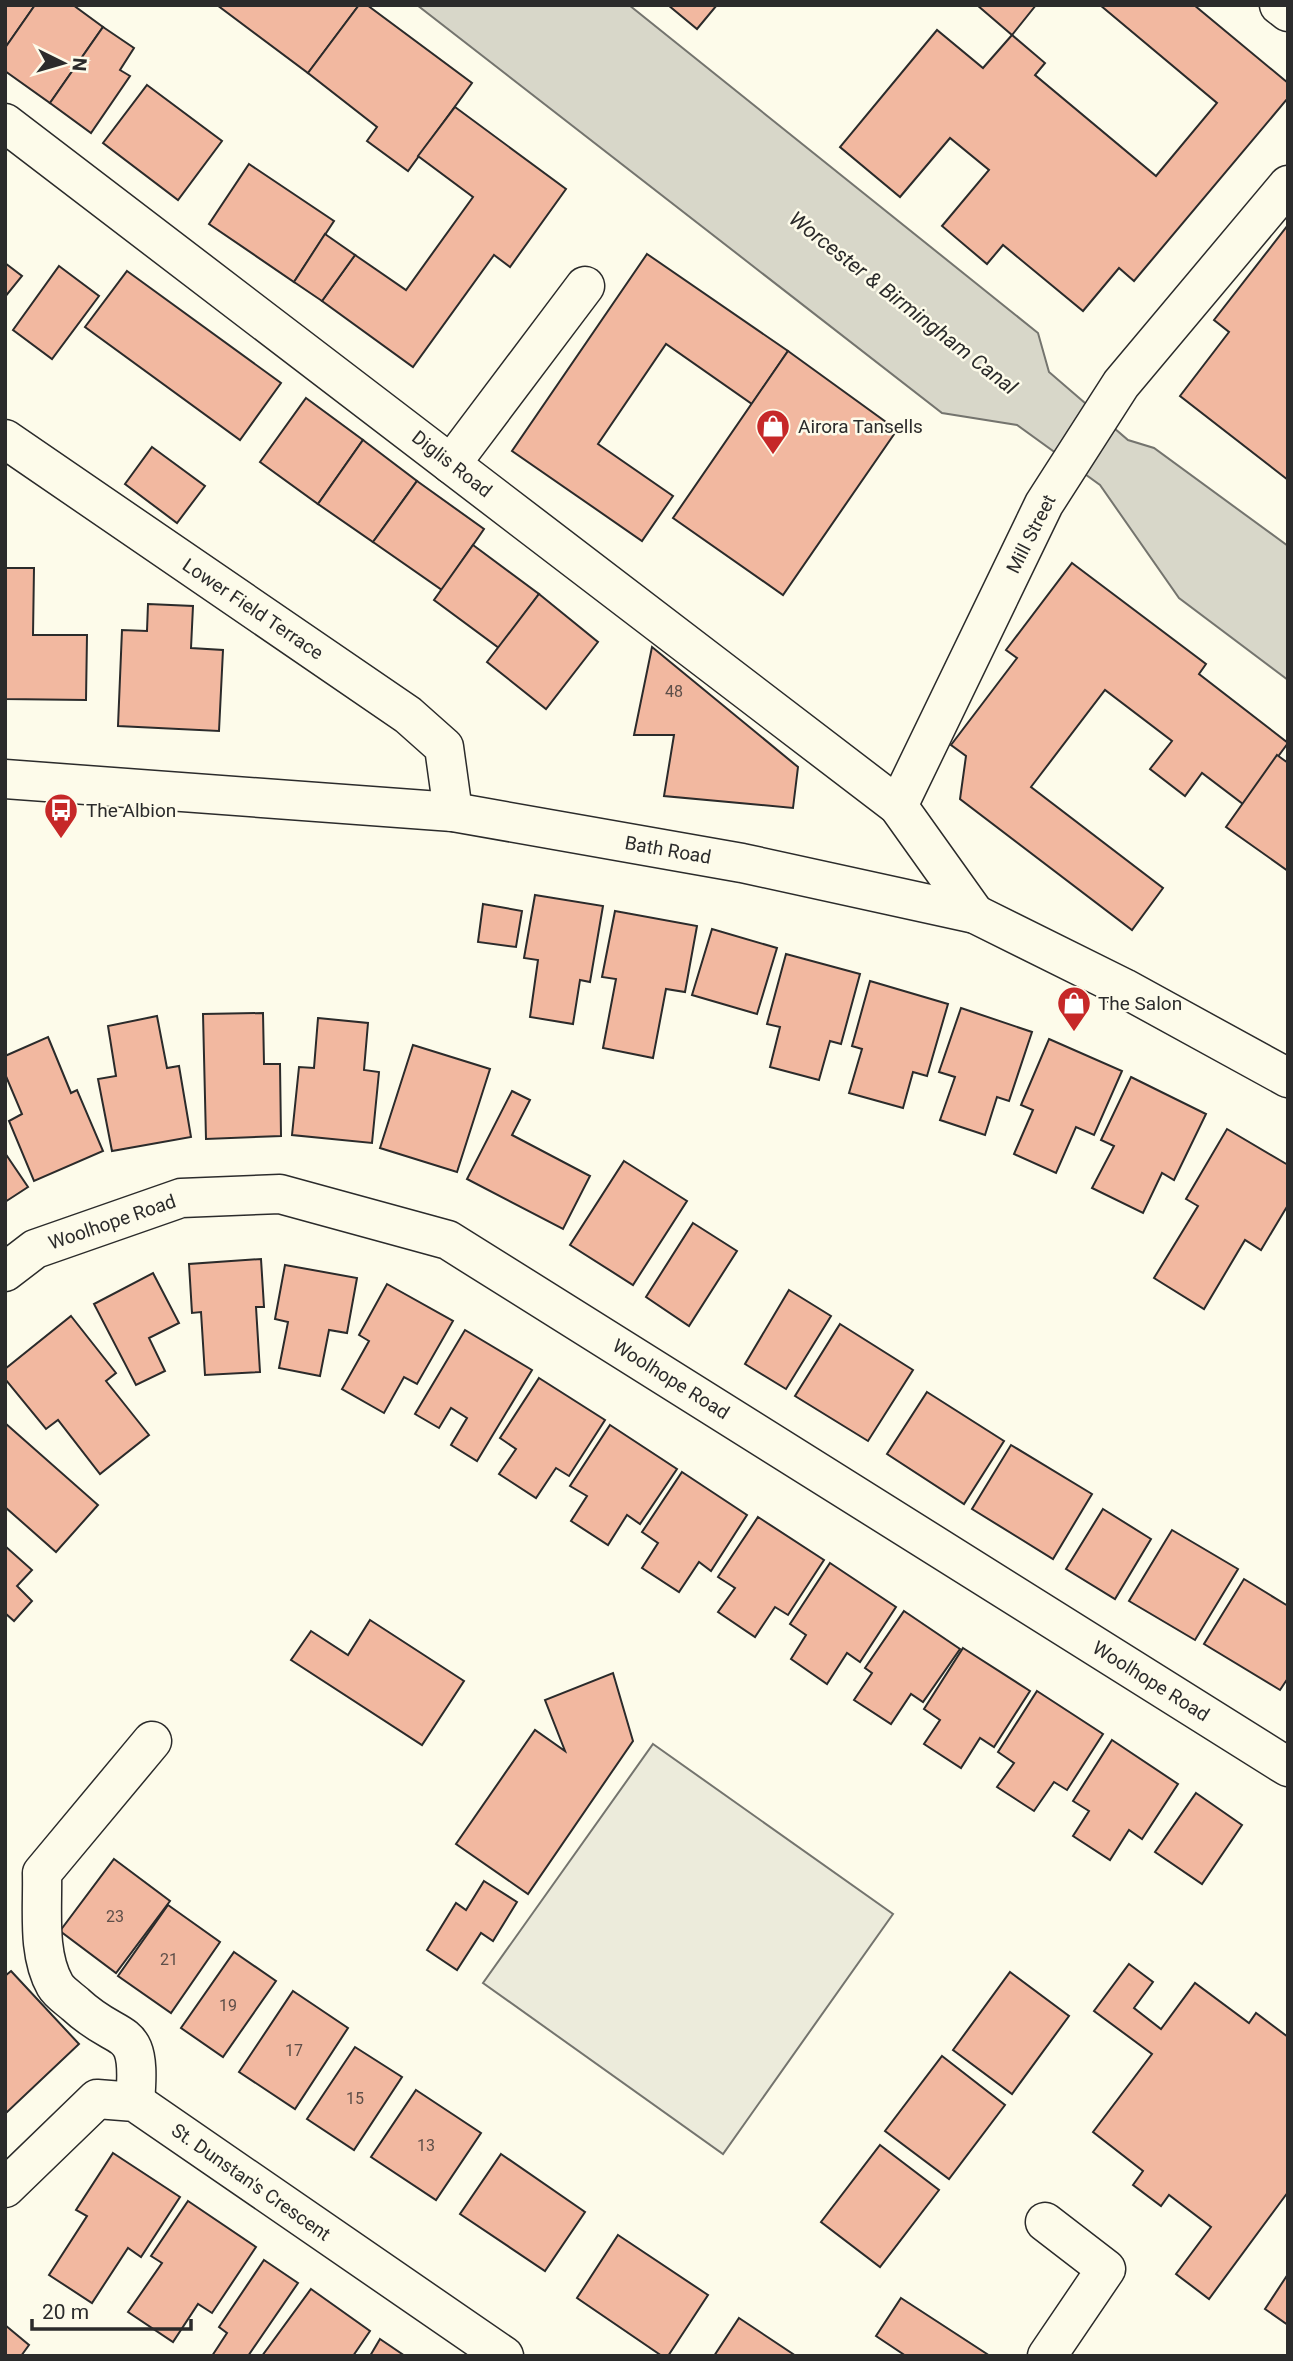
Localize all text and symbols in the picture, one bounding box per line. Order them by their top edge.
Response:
north arrow [28,28,98,98]
text: N [67,57,91,72]
water label: Worcester & Birmingham Canal [784,207,1022,400]
shop icon: Airora Tansells [754,407,792,456]
place label: Airora Tansells [798,415,923,438]
street label: Diglis Road [407,426,497,502]
street label: Mill Street [1001,491,1061,577]
street label: Lower Field Terrace [178,553,328,665]
house number: 48 [665,682,683,701]
bus stop icon: The Albion [42,791,80,840]
place label: The Albion [86,799,176,822]
street label: Bath Road [623,831,713,869]
shop icon: The Salon [1055,984,1093,1033]
place label: The Salon [1098,992,1182,1015]
street label: Woolhope Road [45,1189,179,1255]
street label: Woolhope Road [608,1334,734,1424]
street label: Woolhope Road [1088,1636,1214,1726]
house number: 23 [106,1907,124,1926]
house number: 21 [160,1950,178,1969]
house number: 19 [219,1996,237,2015]
house number: 17 [285,2041,303,2060]
house number: 15 [346,2089,364,2108]
street label: St. Dunstan's Crescent [167,2118,335,2246]
house number: 13 [417,2136,435,2155]
scale bar [32,2288,191,2332]
text: 20 m [42,2300,89,2324]

